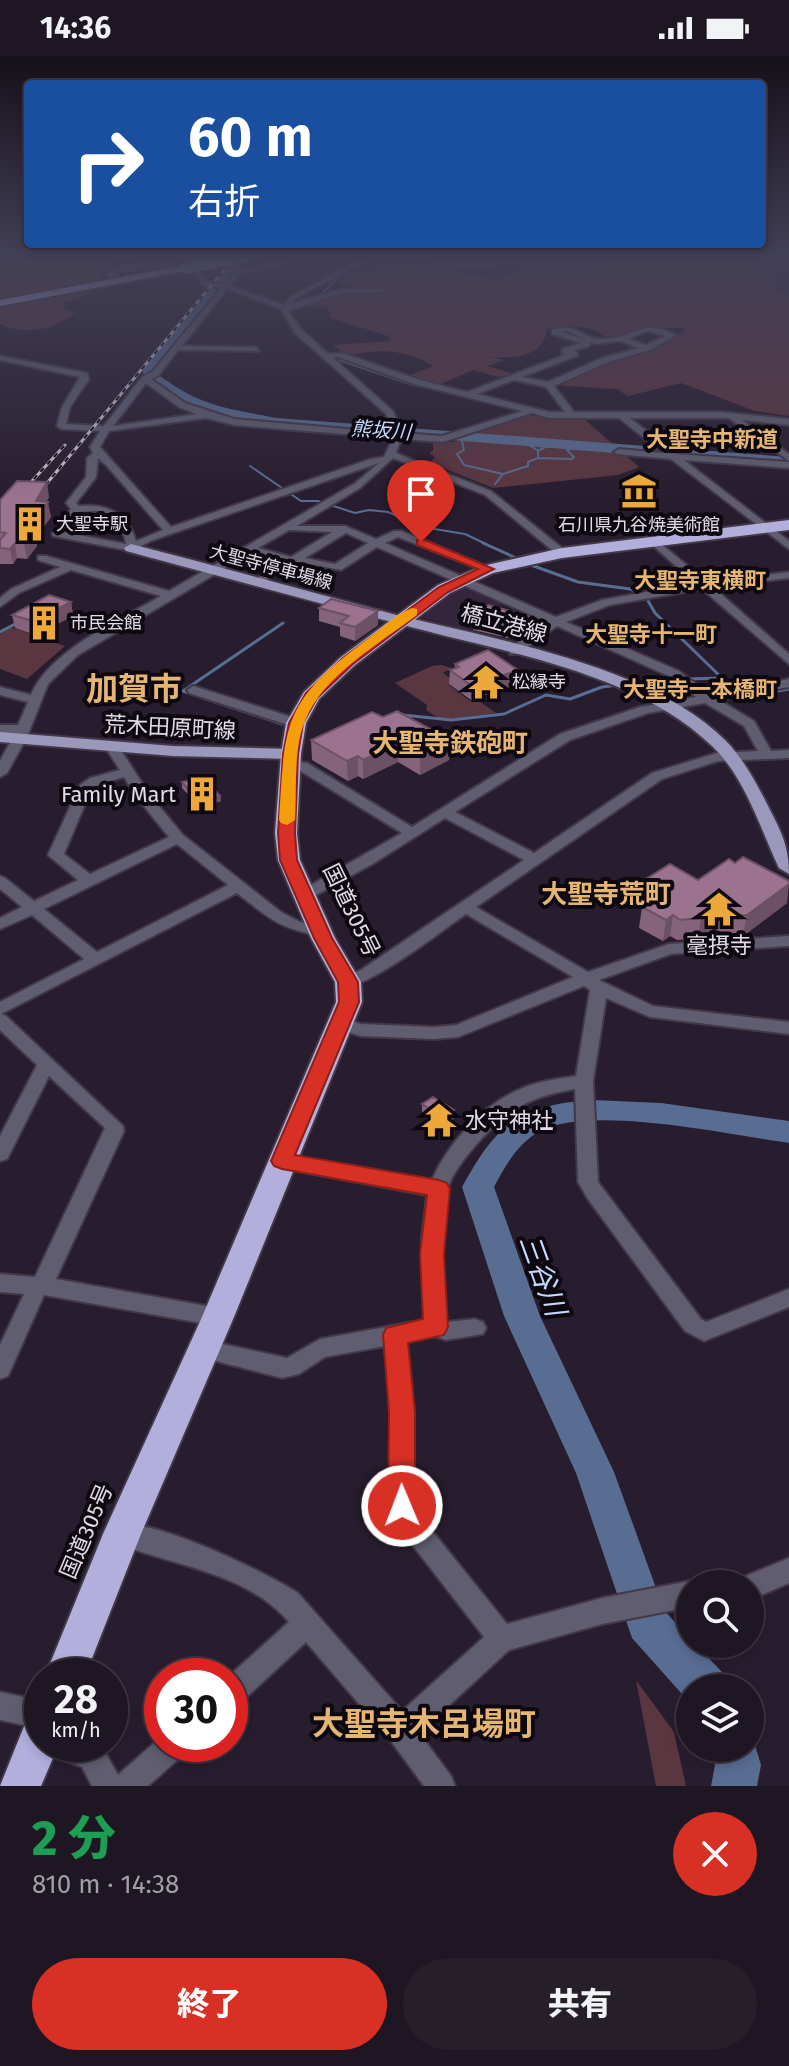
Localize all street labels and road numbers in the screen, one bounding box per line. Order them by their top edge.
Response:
street label: 大聖寺停車場線 [207,540,335,594]
street label: 橋立港線 [458,599,550,648]
street label: 荒木田原町線 [103,711,237,744]
street label: 国道305号 [317,859,386,961]
street label: 国道305号 [54,1480,118,1583]

